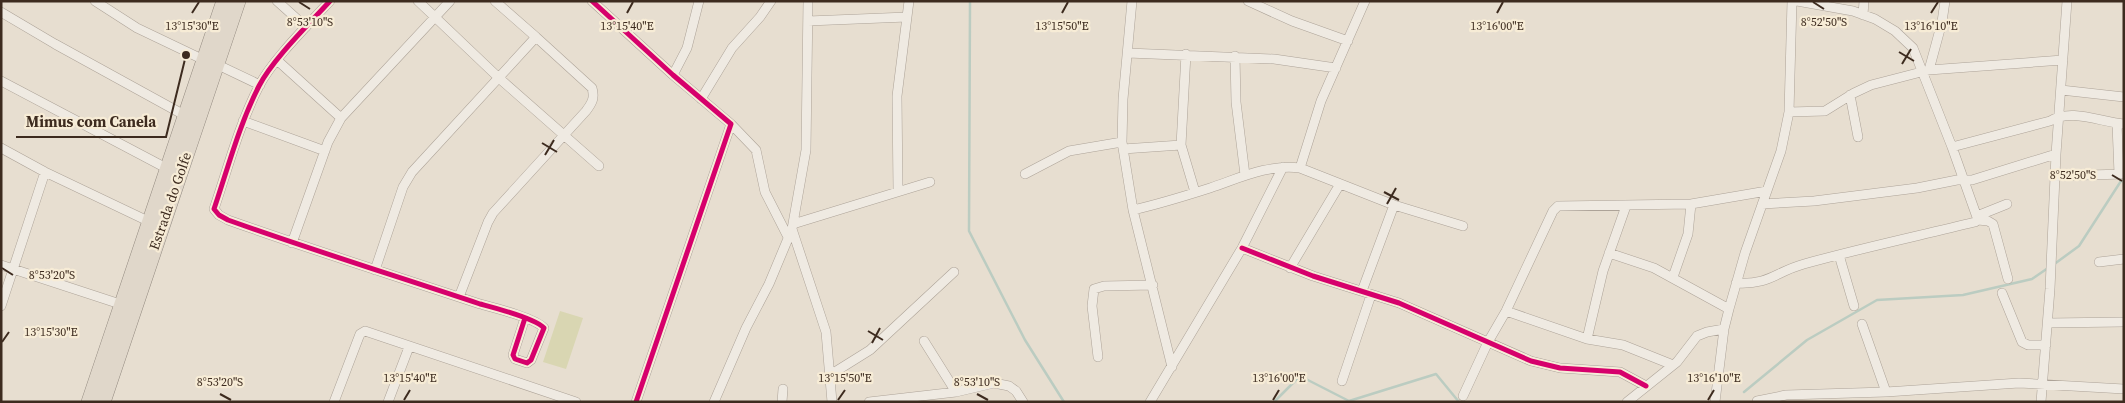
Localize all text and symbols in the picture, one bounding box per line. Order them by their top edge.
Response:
text: 8°53'10"S [287,14,333,30]
text: 8°52'50"S [1801,14,1847,30]
text: 13°15'30"E [165,18,219,34]
text: 13°15'40"E [600,18,654,34]
text: 13°15'50"E [1035,18,1089,34]
text: 13°16'00"E [1470,18,1524,34]
text: 13°16'10"E [1904,18,1958,34]
callout: Mimus com Canela [16,107,166,137]
text: Mimus com Canela [26,111,157,132]
street label: Estrada do Golfe [144,149,196,253]
text: 8°52'50"S [2050,167,2096,183]
text: 8°53'20"S [29,267,75,283]
text: 13°15'30"E [24,324,78,340]
text: 13°15'40"E [383,370,437,386]
text: 13°15'50"E [818,370,872,386]
text: 13°16'00"E [1252,370,1306,386]
text: 13°16'10"E [1687,370,1741,386]
text: 8°53'20"S [197,374,243,390]
text: 8°53'10"S [954,374,1000,390]

